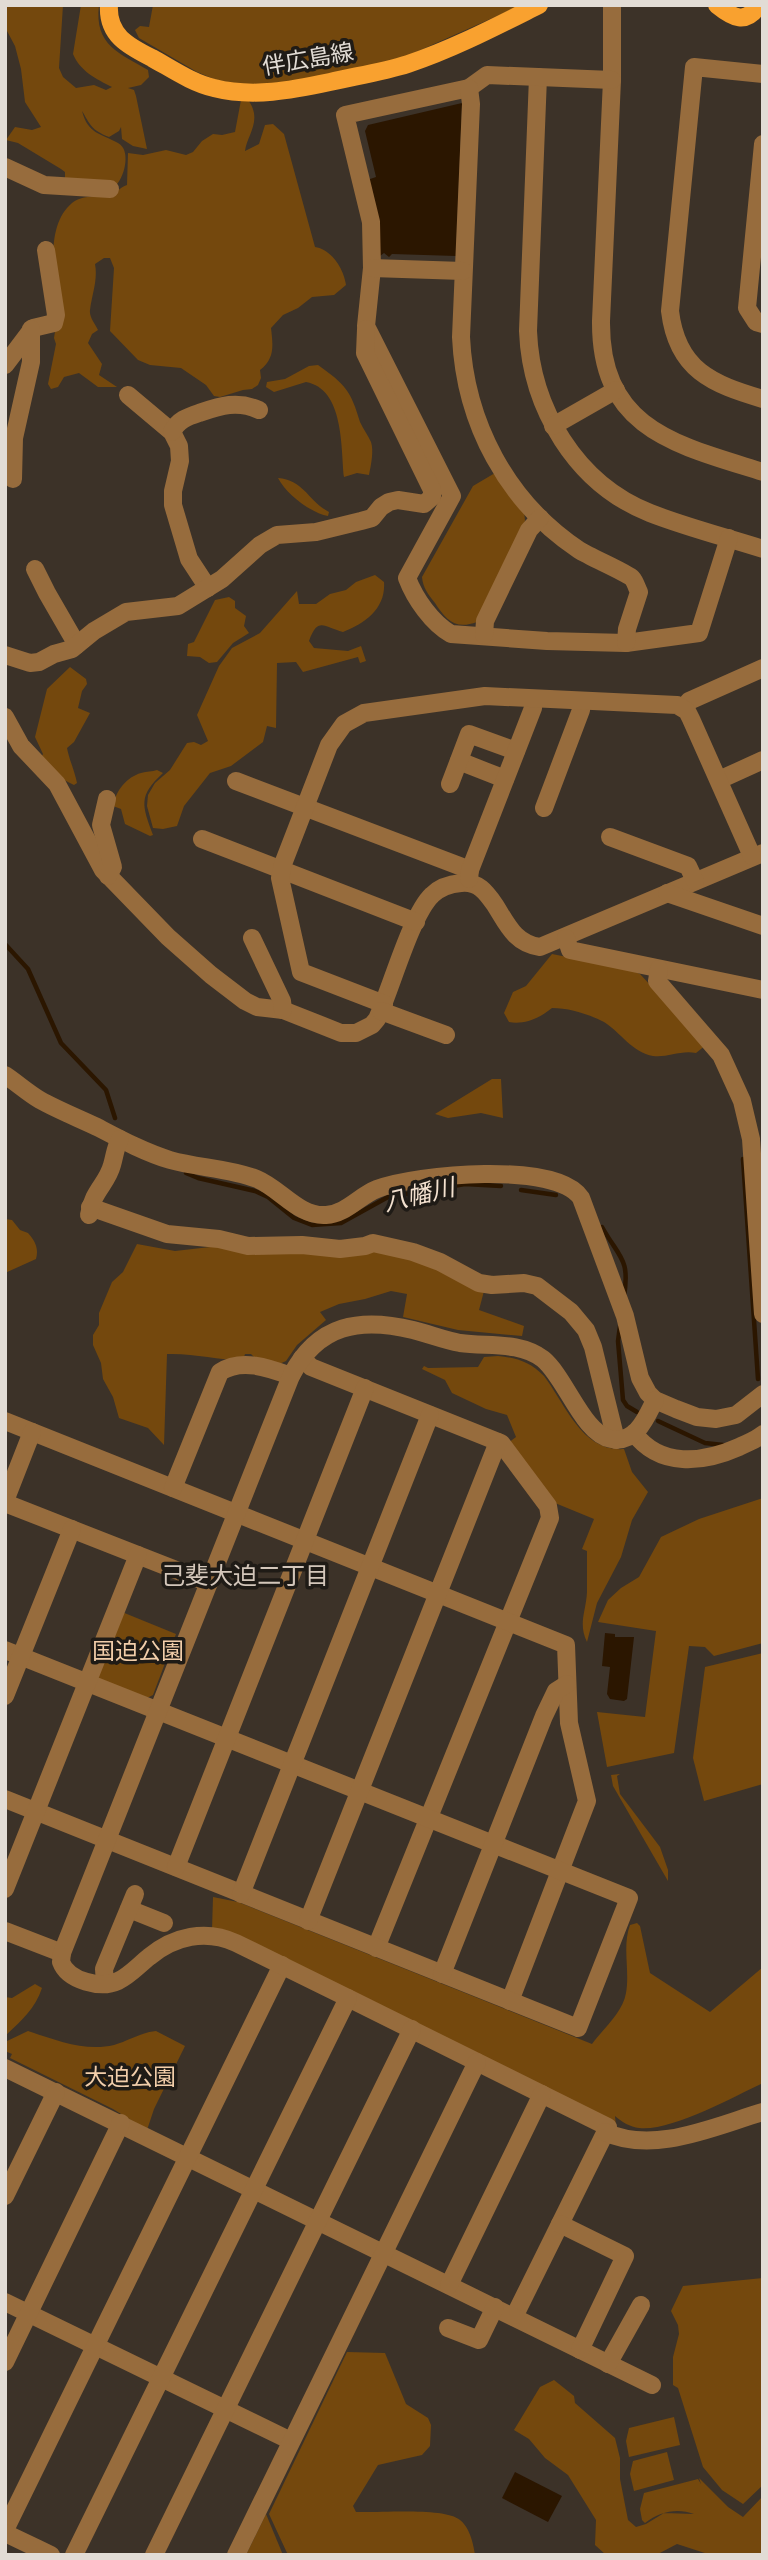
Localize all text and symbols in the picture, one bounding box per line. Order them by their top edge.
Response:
street label: 伴広島線 [260,38,356,81]
water label: 八幡川 [381,1173,460,1217]
district label: 己斐大迫二丁目 [161,1562,329,1590]
park label: 国迫公園 [92,1638,184,1665]
park label: 大迫公園 [84,2064,176,2091]

